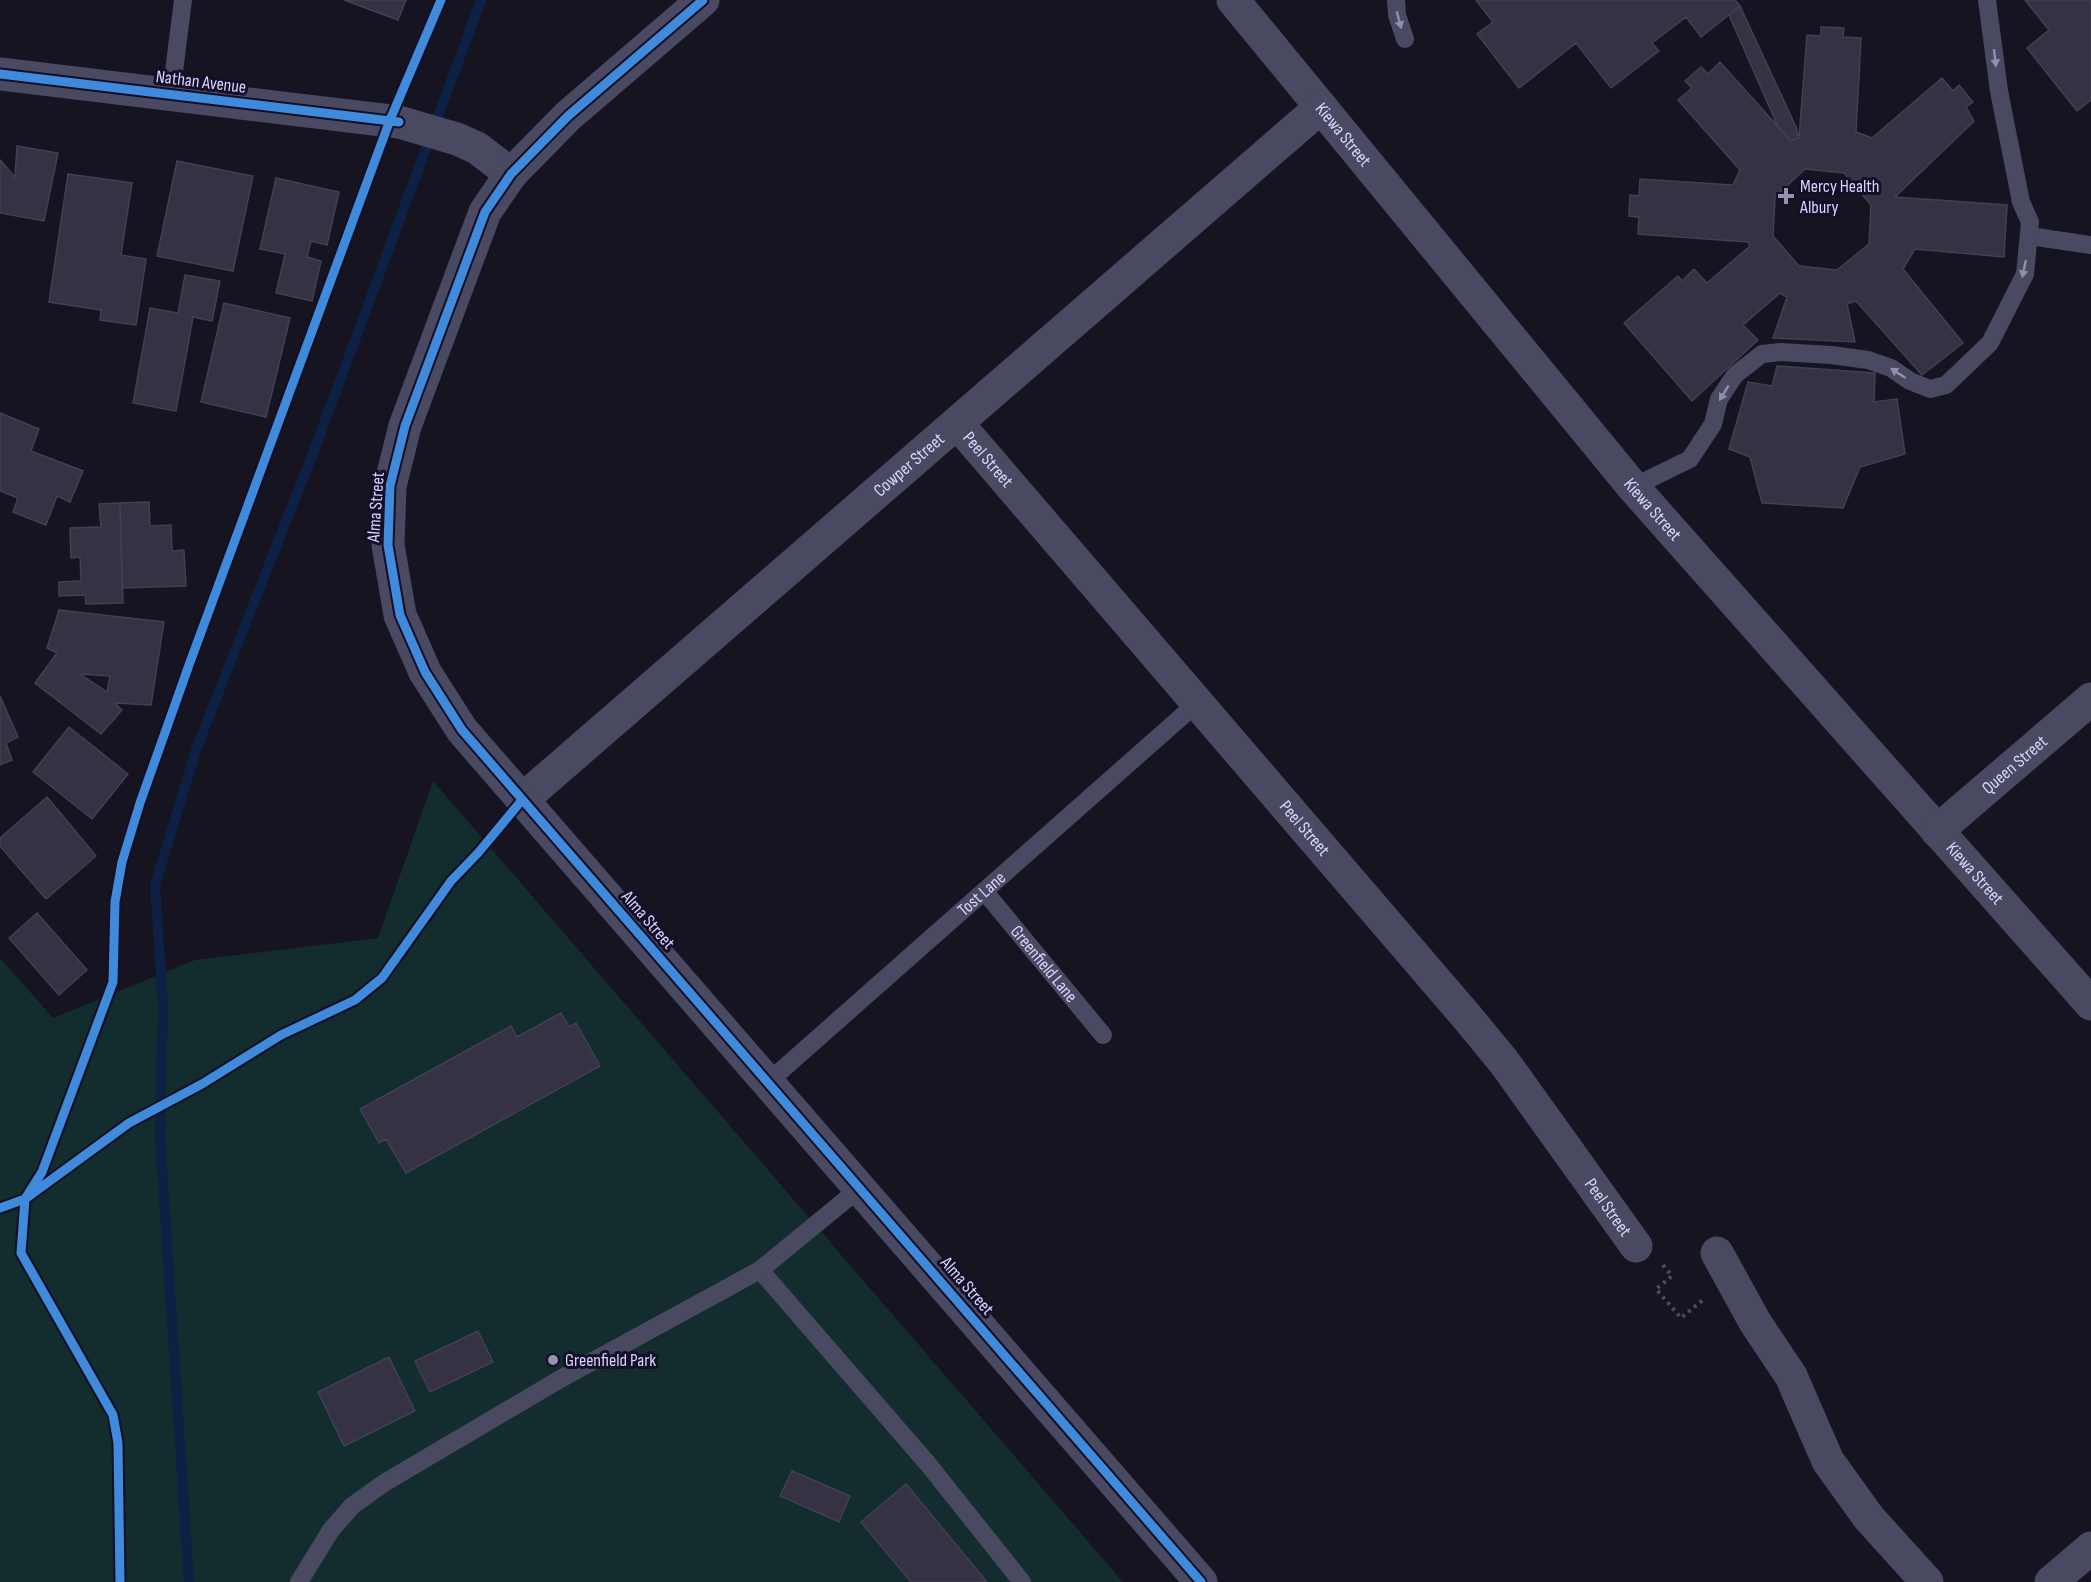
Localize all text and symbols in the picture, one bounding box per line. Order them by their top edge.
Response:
one-way arrow [1395,11,1405,29]
one-way arrow [1990,49,1999,68]
street label: Nathan Avenue [155,66,247,98]
street label: Kiewa Street [1311,98,1376,171]
place label: Mercy Health Albury [1799,176,1880,218]
marker: Mercy Health Albury [1777,187,1795,205]
one-way arrow [2019,260,2028,279]
one-way arrow [1891,367,1907,379]
one-way arrow [1718,385,1729,401]
street label: Peel Street [959,427,1018,492]
street label: Cowper Street [869,428,949,501]
street label: Alma Street [363,471,389,544]
street label: Kiewa Street [1620,474,1686,545]
street label: Queen Street [1977,730,2052,798]
street label: Peel Street [1275,796,1335,861]
street label: Kiewa Street [1942,837,2009,909]
street label: Tost Lane [953,867,1010,920]
street label: Alma Street [616,886,679,954]
street label: Greenfield Lane [1006,921,1082,1007]
street label: Peel Street [1580,1174,1636,1241]
street label: Alma Street [935,1252,998,1320]
place label: Greenfield Park [565,1350,656,1371]
marker: Greenfield Park [546,1353,560,1367]

